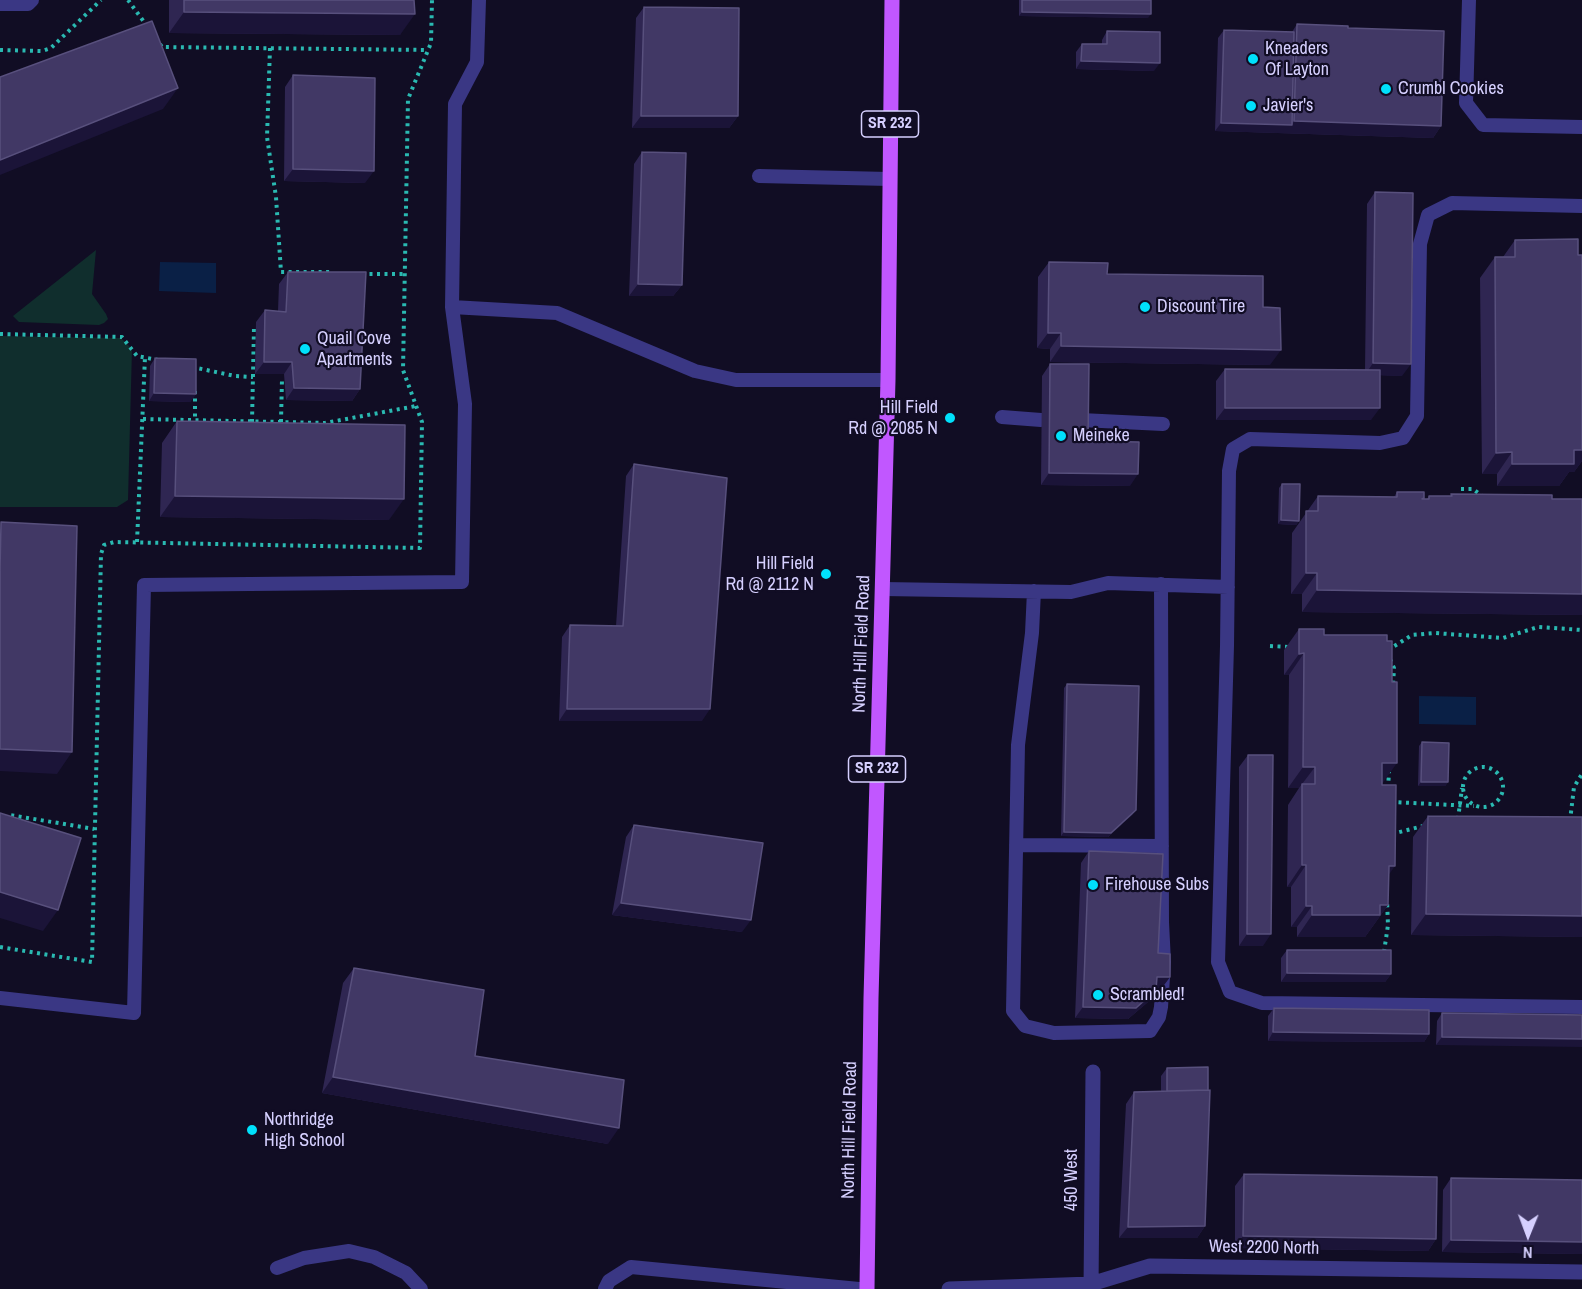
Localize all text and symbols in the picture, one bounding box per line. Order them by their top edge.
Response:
place label: Kneaders Of Layton [1265,38,1329,80]
marker: Kneaders Of Layton [1246,52,1260,66]
place label: Crumbl Cookies [1398,78,1504,100]
marker: Crumbl Cookies [1379,82,1393,96]
place label: Javier's [1263,95,1313,117]
marker: Javier's [1244,99,1258,113]
road number: SR 232 [862,111,918,137]
place label: Discount Tire [1157,296,1245,318]
marker: Discount Tire [1138,300,1152,314]
place label: Quail Cove Apartments [317,328,392,370]
marker: Quail Cove Apartments [298,342,312,356]
place label: Hill Field Rd @ 2085 N [848,397,938,440]
marker: Hill Field Rd @ 2085 N [943,411,957,425]
place label: Meineke [1073,425,1130,447]
marker: Meineke [1054,429,1068,443]
place label: Hill Field Rd @ 2112 N [725,553,814,596]
marker: Hill Field Rd @ 2112 N [819,567,833,581]
street label: North Hill Field Road [849,575,875,713]
road number: SR 232 [848,756,906,782]
place label: Firehouse Subs [1105,874,1209,896]
marker: Firehouse Subs [1086,878,1100,892]
place label: Scrambled! [1110,984,1185,1006]
marker: Scrambled! [1091,988,1105,1002]
street label: North Hill Field Road [838,1061,862,1199]
place label: Northridge High School [264,1109,344,1152]
marker: Northridge High School [245,1123,259,1137]
street label: 450 West [1061,1149,1083,1211]
north arrow [1498,1205,1558,1265]
street label: West 2200 North [1209,1236,1319,1260]
text: N [1523,1242,1533,1264]

